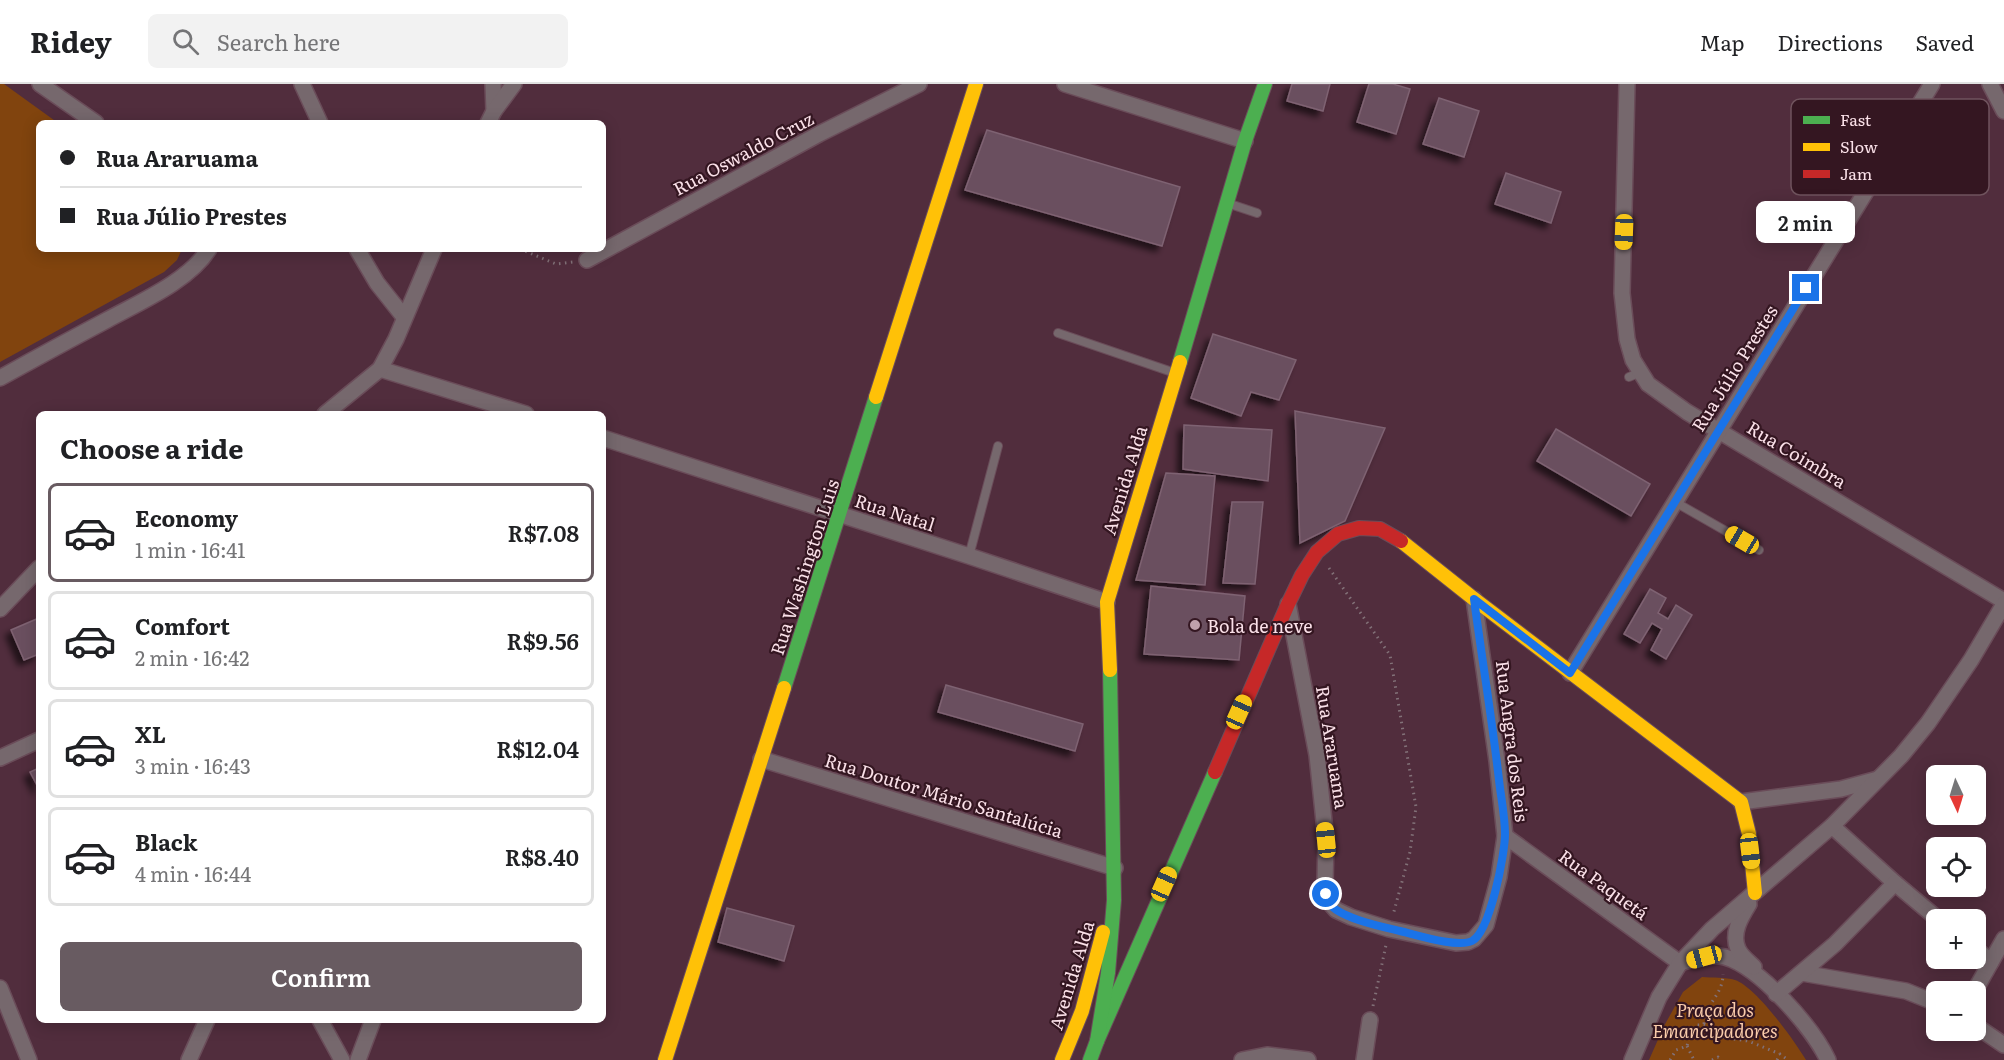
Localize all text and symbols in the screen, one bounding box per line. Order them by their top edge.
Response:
search box [148,14,568,68]
text: Ridey [30,20,112,62]
icon: search [169,25,202,58]
text: Search here [217,25,340,58]
text: Map [1700,26,1745,57]
text: Directions [1778,26,1883,57]
text: Saved [1916,26,1974,57]
legend [1791,99,1989,195]
street label: Rua Oswaldo Cruz [668,104,818,202]
text: Fast [1840,107,1872,131]
text: Slow [1840,134,1878,158]
text: Rua Araruama [96,141,258,174]
text: Jam [1840,161,1873,185]
text: Rua Júlio Prestes [96,199,287,232]
callout: 2 min [1756,201,1856,243]
text: 2 min [1778,207,1833,237]
car [1614,214,1634,250]
route end [1792,274,1819,301]
street label: Rua Júlio Prestes [1684,300,1784,436]
street label: Rua Coimbra [1742,414,1852,495]
street label: Avenida Alda [1095,422,1154,538]
text: Choose a ride [60,427,243,467]
street label: Rua Washington Luis [763,476,845,658]
street label: Rua Natal [851,486,939,538]
text: Economy [135,501,238,534]
icon: car [63,506,117,560]
text: R$7.08 [508,516,579,549]
car [1722,523,1762,557]
text: 1 min · 16:41 [135,534,245,564]
text: Comfort [135,609,230,642]
place label: Bola de neve [1207,612,1313,639]
icon: car [63,614,117,668]
marker: Bola de neve [1188,618,1202,632]
text: R$9.56 [507,624,579,657]
text: 2 min · 16:42 [135,642,249,672]
street label: Rua Angra dos Reis [1490,659,1536,823]
street label: Rua Araruama [1310,683,1356,811]
car [1223,692,1255,732]
text: XL [135,717,166,750]
icon: car [63,722,117,776]
text: R$12.04 [496,732,579,765]
street label: Rua Doutor Mário Santalúcia [822,746,1067,844]
text: 3 min · 16:43 [135,750,251,780]
north arrow [1926,765,1986,825]
map controls [1926,765,1986,1041]
car [1315,821,1337,859]
text: Black [135,825,197,858]
icon: car [63,830,117,884]
car [1739,832,1761,870]
button: locate [1926,837,1986,897]
text: R$8.40 [505,840,579,873]
street label: Rua Paquetá [1553,842,1655,926]
text: 4 min · 16:44 [135,858,251,888]
car [1148,864,1180,904]
route start [1312,880,1339,907]
button: + [1926,909,1986,969]
street label: Avenida Alda [1042,917,1101,1033]
button: Confirm [60,942,582,1011]
car [1684,944,1724,970]
button: − [1926,981,1986,1041]
park label: Praça dos Emancipadores [1652,996,1778,1044]

